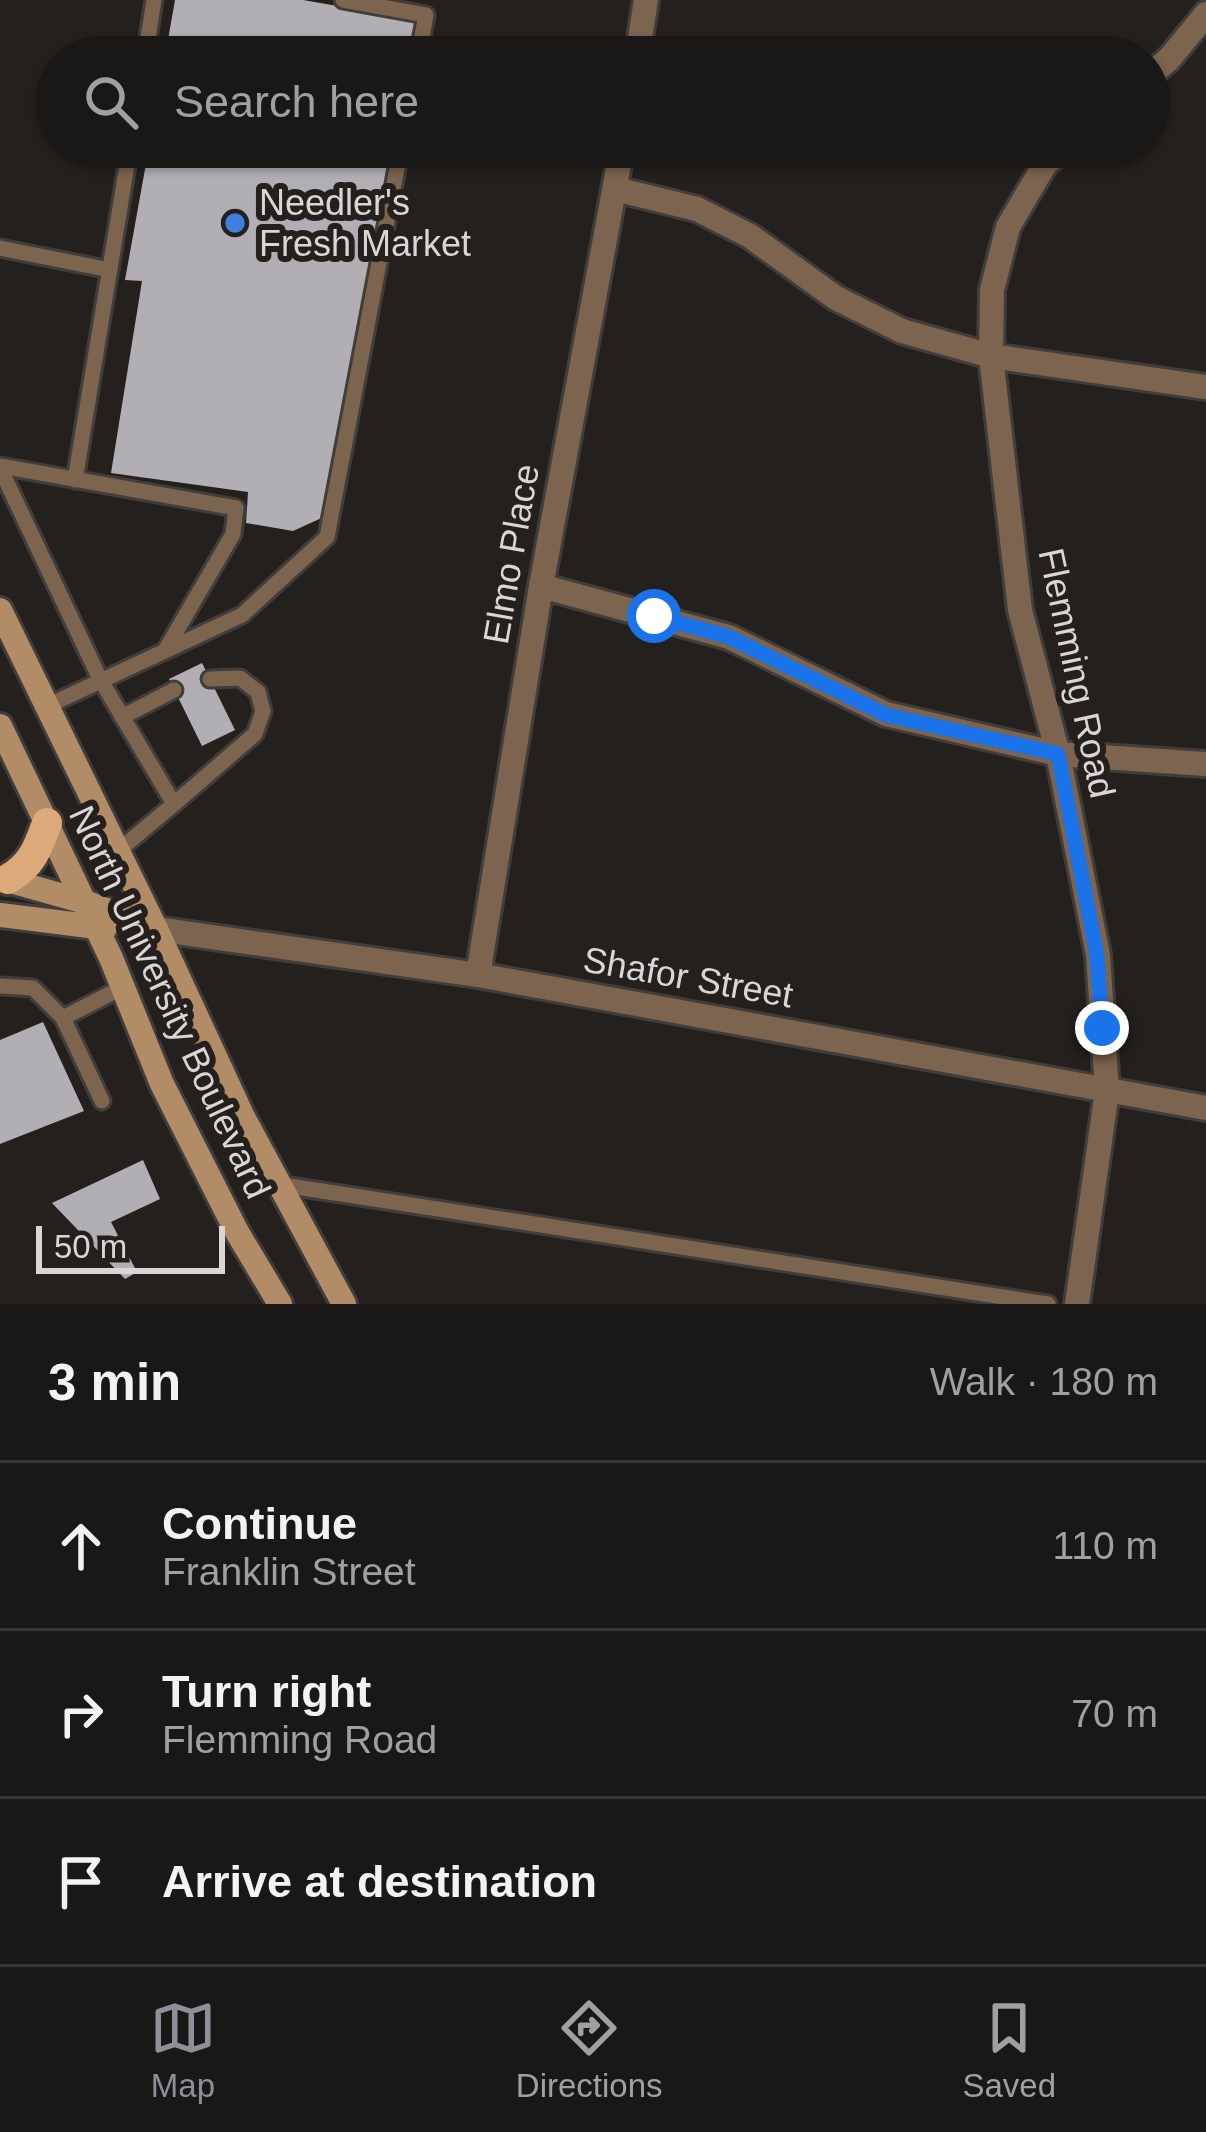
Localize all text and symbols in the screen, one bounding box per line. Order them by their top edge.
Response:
search box [36,36,1170,168]
icon: search [78,69,144,135]
text: Search here [174,76,419,127]
place label: Needler's Fresh Market [259,182,471,264]
marker: Needler's Fresh Market [222,210,248,236]
street label: Elmo Place [475,461,547,647]
street label: Flemming Road [1031,544,1123,802]
route start [627,589,681,643]
street label: North University Boulevard [61,799,279,1205]
street label: Shafor Street [580,938,796,1016]
route end [1075,1001,1129,1055]
scale bar [36,1220,225,1273]
text: 50 m [54,1228,127,1265]
text: 3 min [48,1354,181,1411]
text: Walk · 180 m [930,1360,1158,1403]
text: Continue [162,1498,357,1549]
icon: ahead [48,1513,114,1579]
text: 110 m [1053,1524,1158,1567]
text: Franklin Street [162,1550,416,1593]
text: Turn right [162,1666,371,1717]
icon: right [48,1681,114,1747]
text: 70 m [1071,1692,1158,1735]
text: Flemming Road [162,1718,437,1761]
icon: arrive [48,1849,114,1915]
text: Arrive at destination [162,1856,597,1907]
tab: Map [150,1995,216,2105]
tab: Directions [516,1995,663,2105]
tab: Saved [962,1995,1056,2105]

